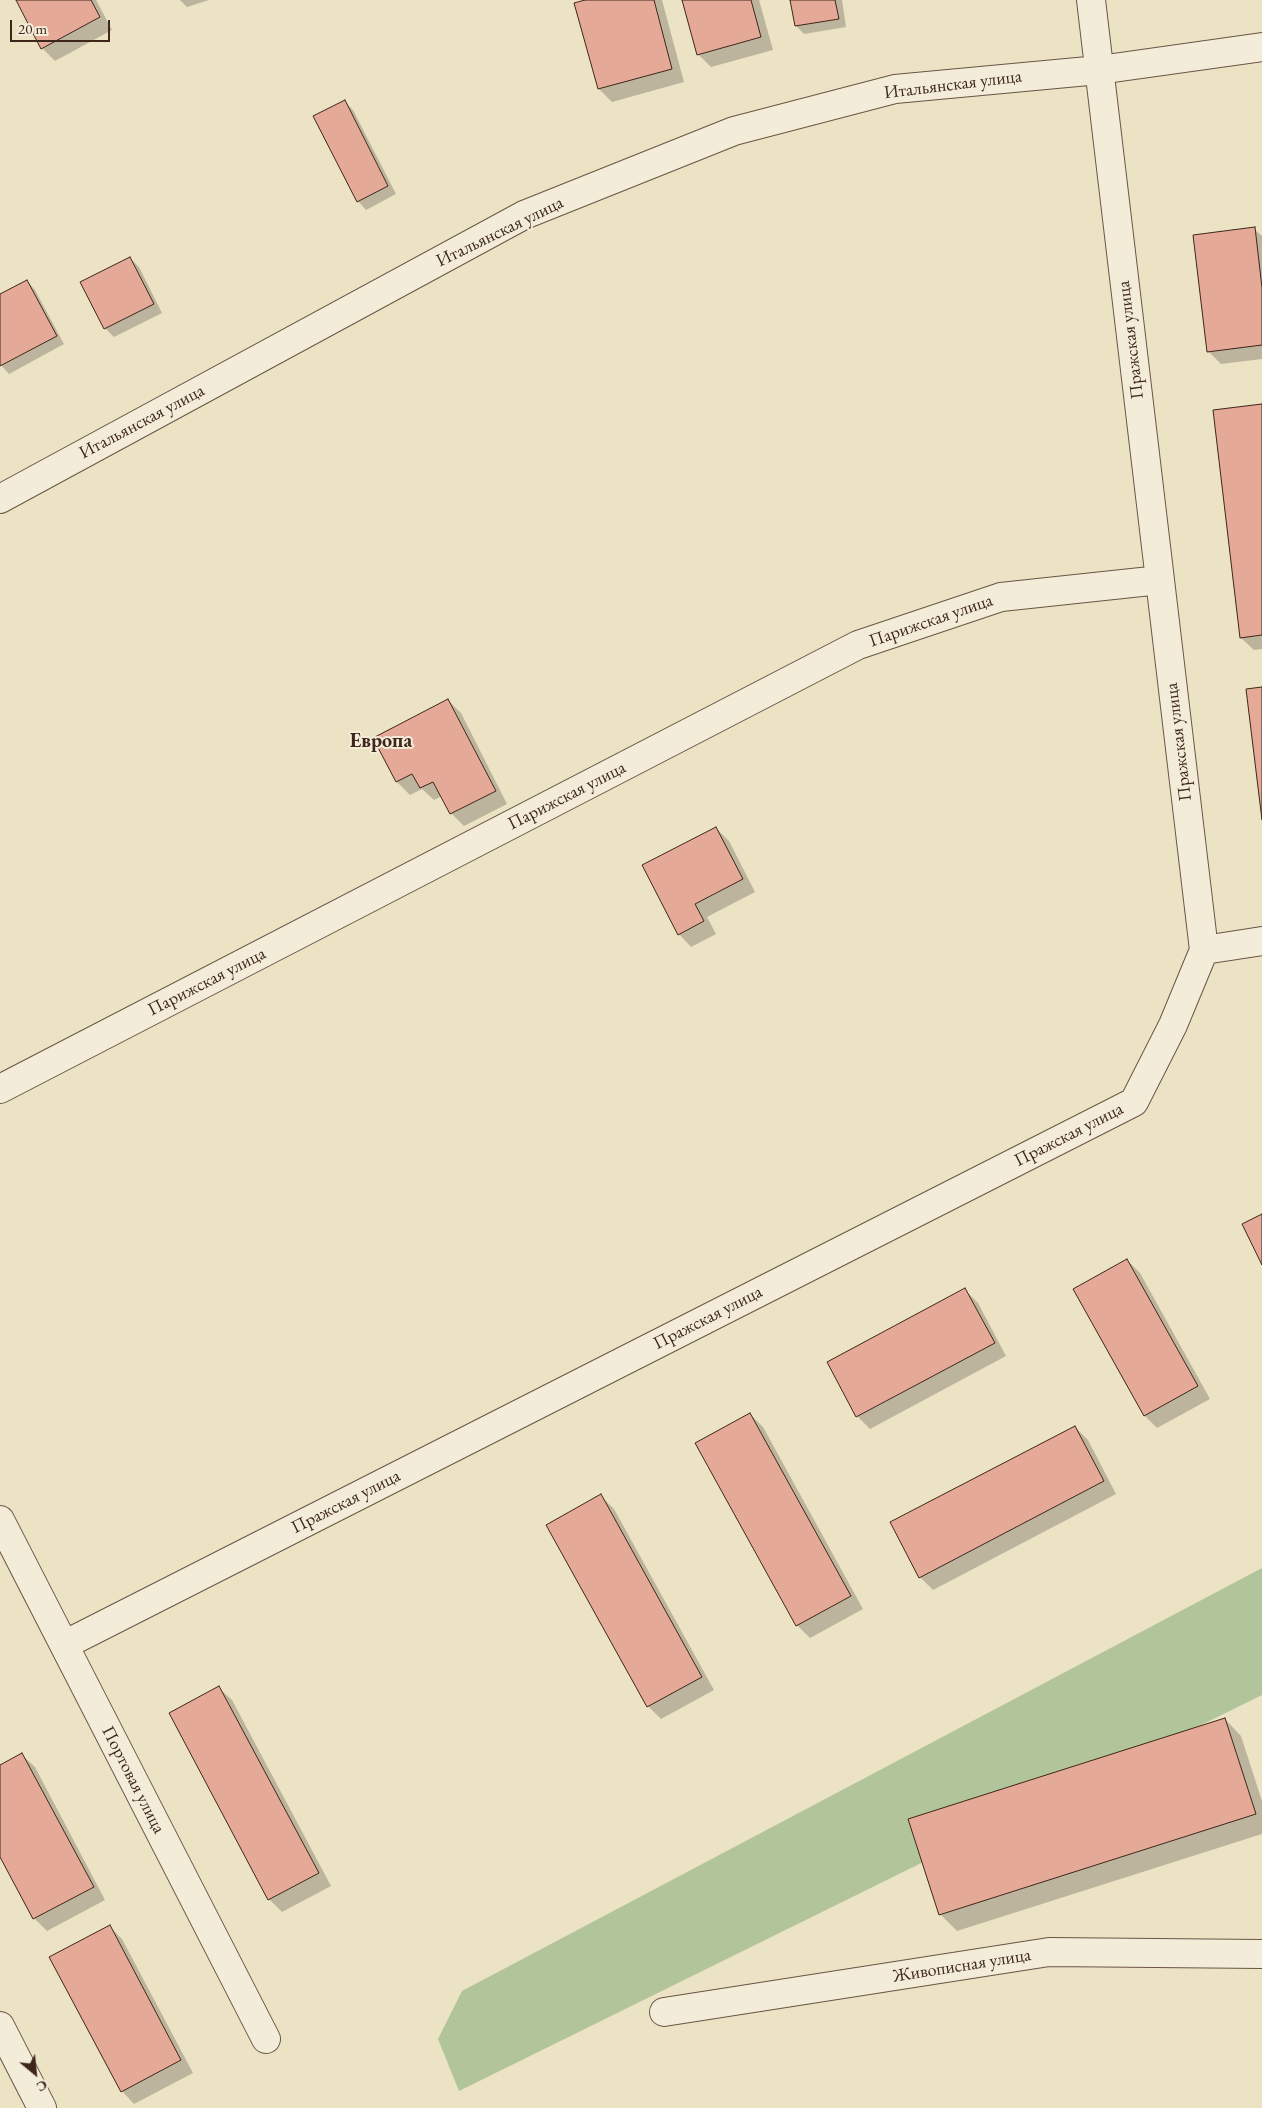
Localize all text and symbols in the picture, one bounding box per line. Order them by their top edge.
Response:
scale bar [12,10,112,42]
text: 20 m [18,19,47,38]
street label: Итальянская улица [883,66,1023,104]
street label: Итальянская улица [433,192,567,272]
street label: Пражская улица [1113,279,1149,401]
street label: Итальянская улица [76,380,208,464]
street label: Парижская улица [866,590,996,652]
street label: Пражская улица [1161,681,1197,803]
district label: Европа [350,730,412,754]
street label: Парижская улица [504,757,630,835]
street label: Парижская улица [144,943,270,1021]
street label: Пражская улица [1011,1098,1127,1172]
street label: Пражская улица [650,1281,766,1355]
street label: Пражская улица [288,1465,404,1539]
street label: Портовая улица [97,1723,169,1837]
street label: Живописная улица [891,1944,1033,1988]
north arrow [10,2048,60,2098]
text: С [33,2076,51,2097]

